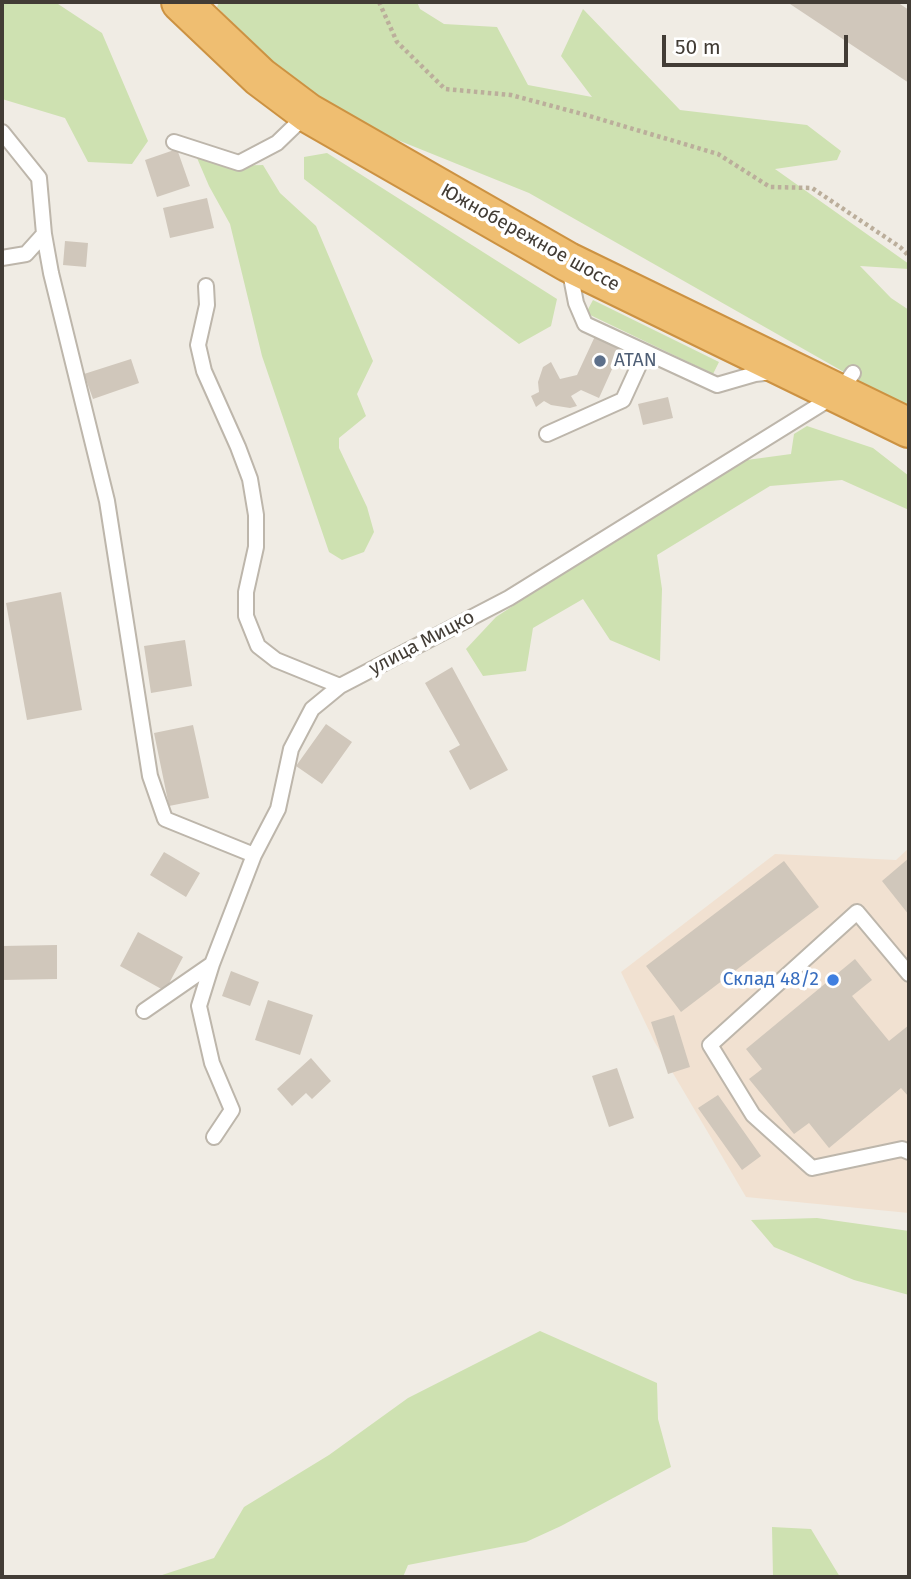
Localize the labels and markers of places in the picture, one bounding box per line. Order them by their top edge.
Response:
place label: ATAN [614,350,657,372]
marker: ATAN [592,353,608,369]
place label: Склад 48/2 [723,969,819,991]
marker: Склад 48/2 [825,972,841,988]

